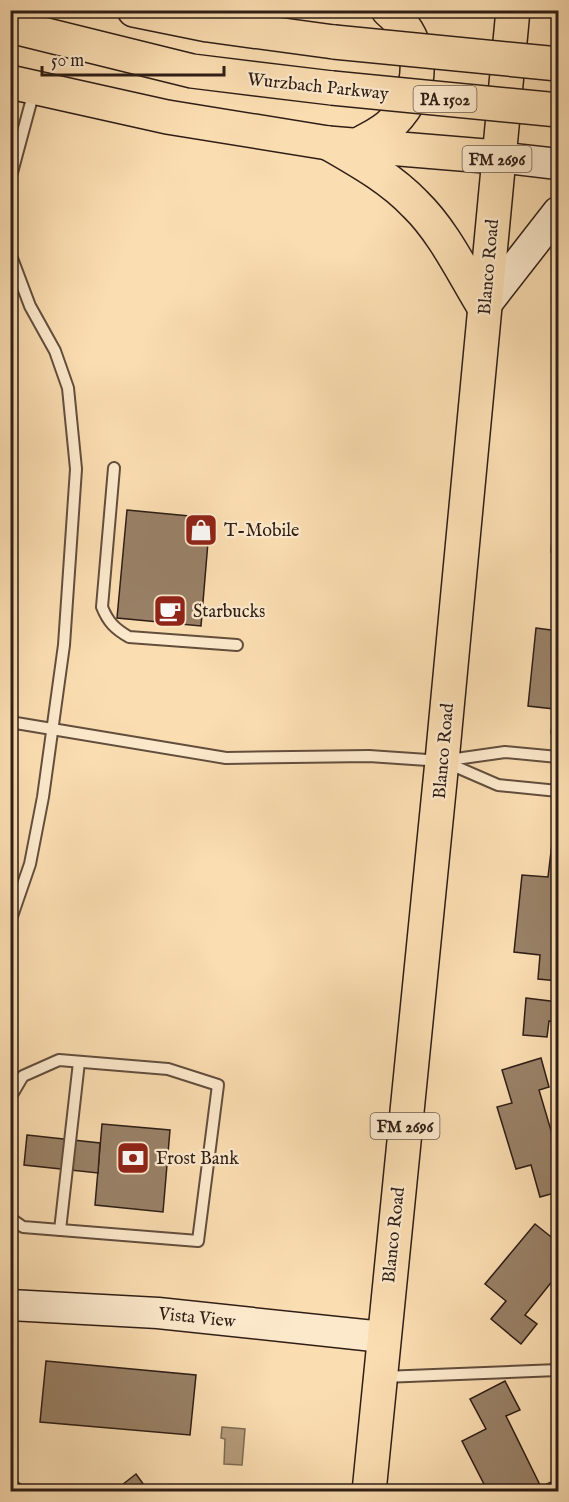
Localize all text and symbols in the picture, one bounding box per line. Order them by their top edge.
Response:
scale bar [42,39,224,77]
text: 50 m [51,50,84,73]
street label: Wurzbach Parkway [246,69,390,106]
road number: PA 1502 [414,86,476,112]
road number: FM 2696 [462,146,532,172]
street label: Blanco Road [474,218,505,316]
shop icon: T-Mobile [183,512,219,548]
place label: T-Mobile [224,520,299,543]
cafe icon: Starbucks [152,593,188,629]
place label: Starbucks [193,601,265,624]
street label: Blanco Road [429,702,460,800]
road number: FM 2696 [370,1113,440,1139]
bank icon: Frost Bank [115,1140,151,1176]
place label: Frost Bank [156,1148,239,1171]
street label: Blanco Road [378,1186,411,1284]
street label: Vista View [156,1303,238,1334]

